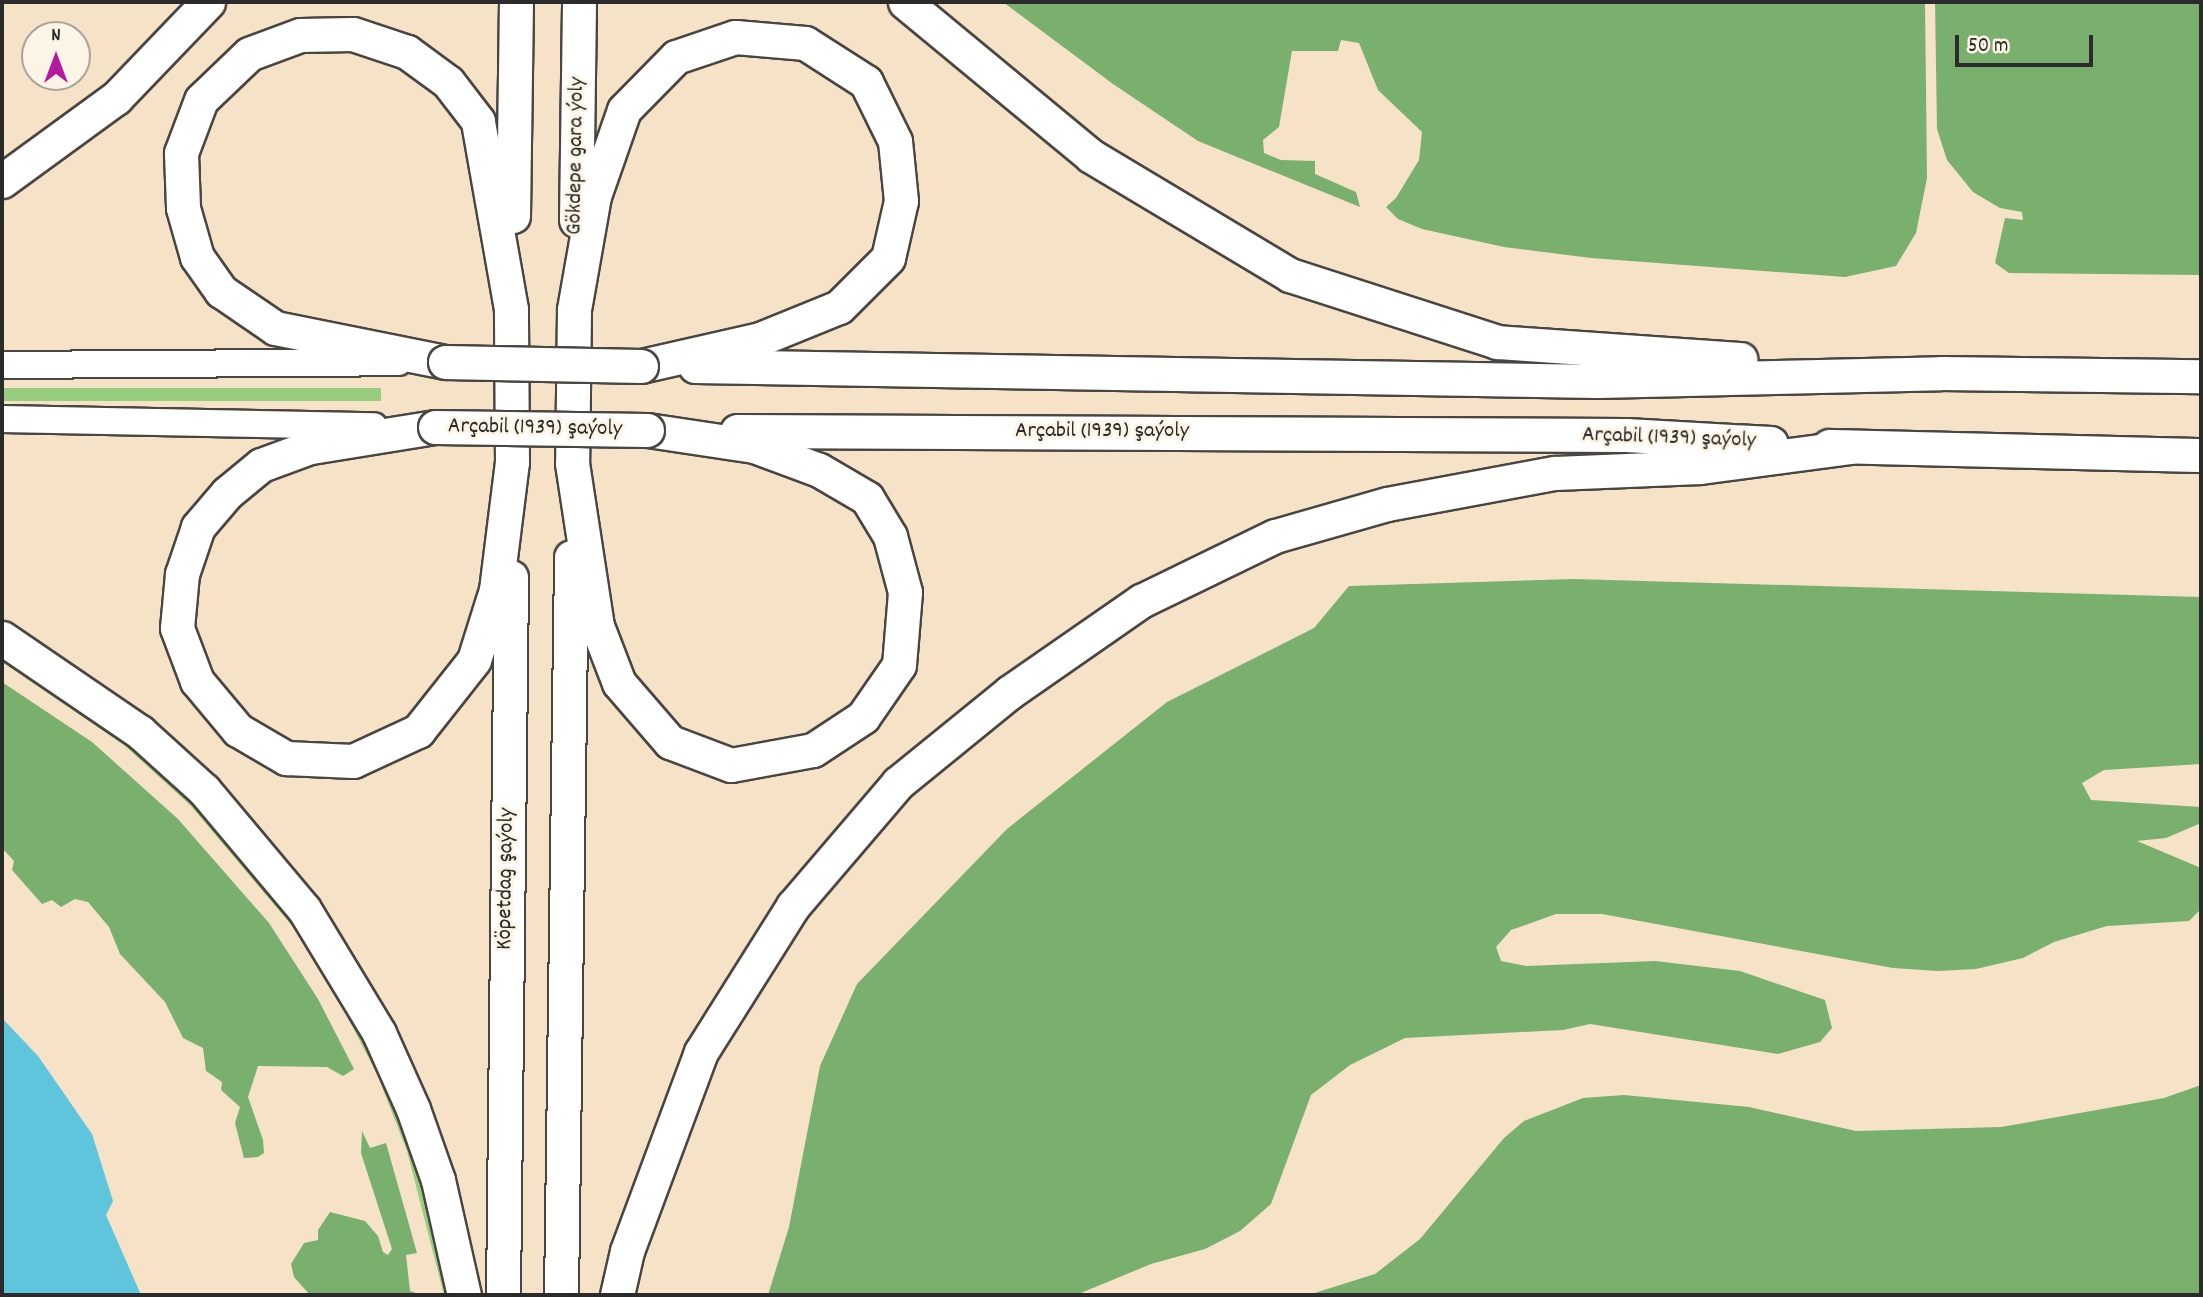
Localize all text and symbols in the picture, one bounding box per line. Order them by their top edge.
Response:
north arrow [21,21,91,91]
scale bar [1958,21,2096,65]
text: N [51,23,61,50]
text: 50 m [1968,32,2008,62]
street label: Gökdepe gara ýoly [562,77,592,235]
street label: Arçabil (1939) şaýoly [448,414,622,444]
street label: Arçabil (1939) şaýoly [1015,418,1189,446]
street label: Arçabil (1939) şaýoly [1581,422,1757,456]
street label: Köpetdag şaýoly [492,808,522,950]

